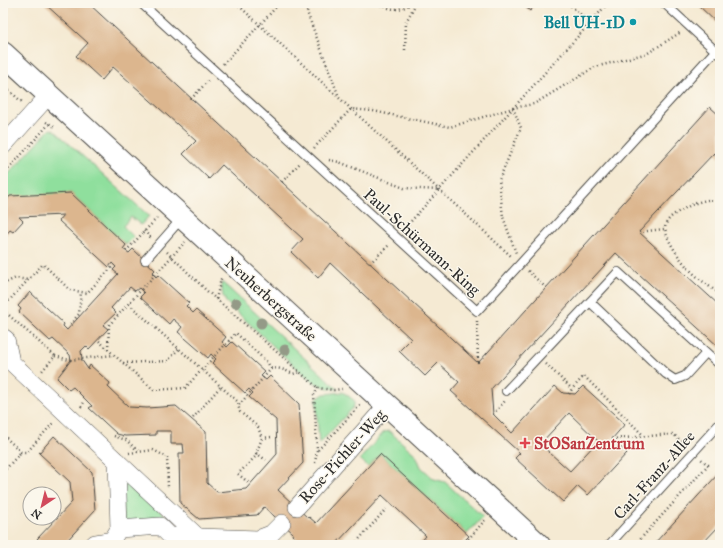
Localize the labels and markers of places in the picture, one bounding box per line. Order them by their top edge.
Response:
place label: Bell UH-1D [544,13,625,32]
marker: Bell UH-1D [628,17,638,27]
place label: StOSanZentrum [534,434,645,453]
marker: StOSanZentrum [519,437,531,449]

